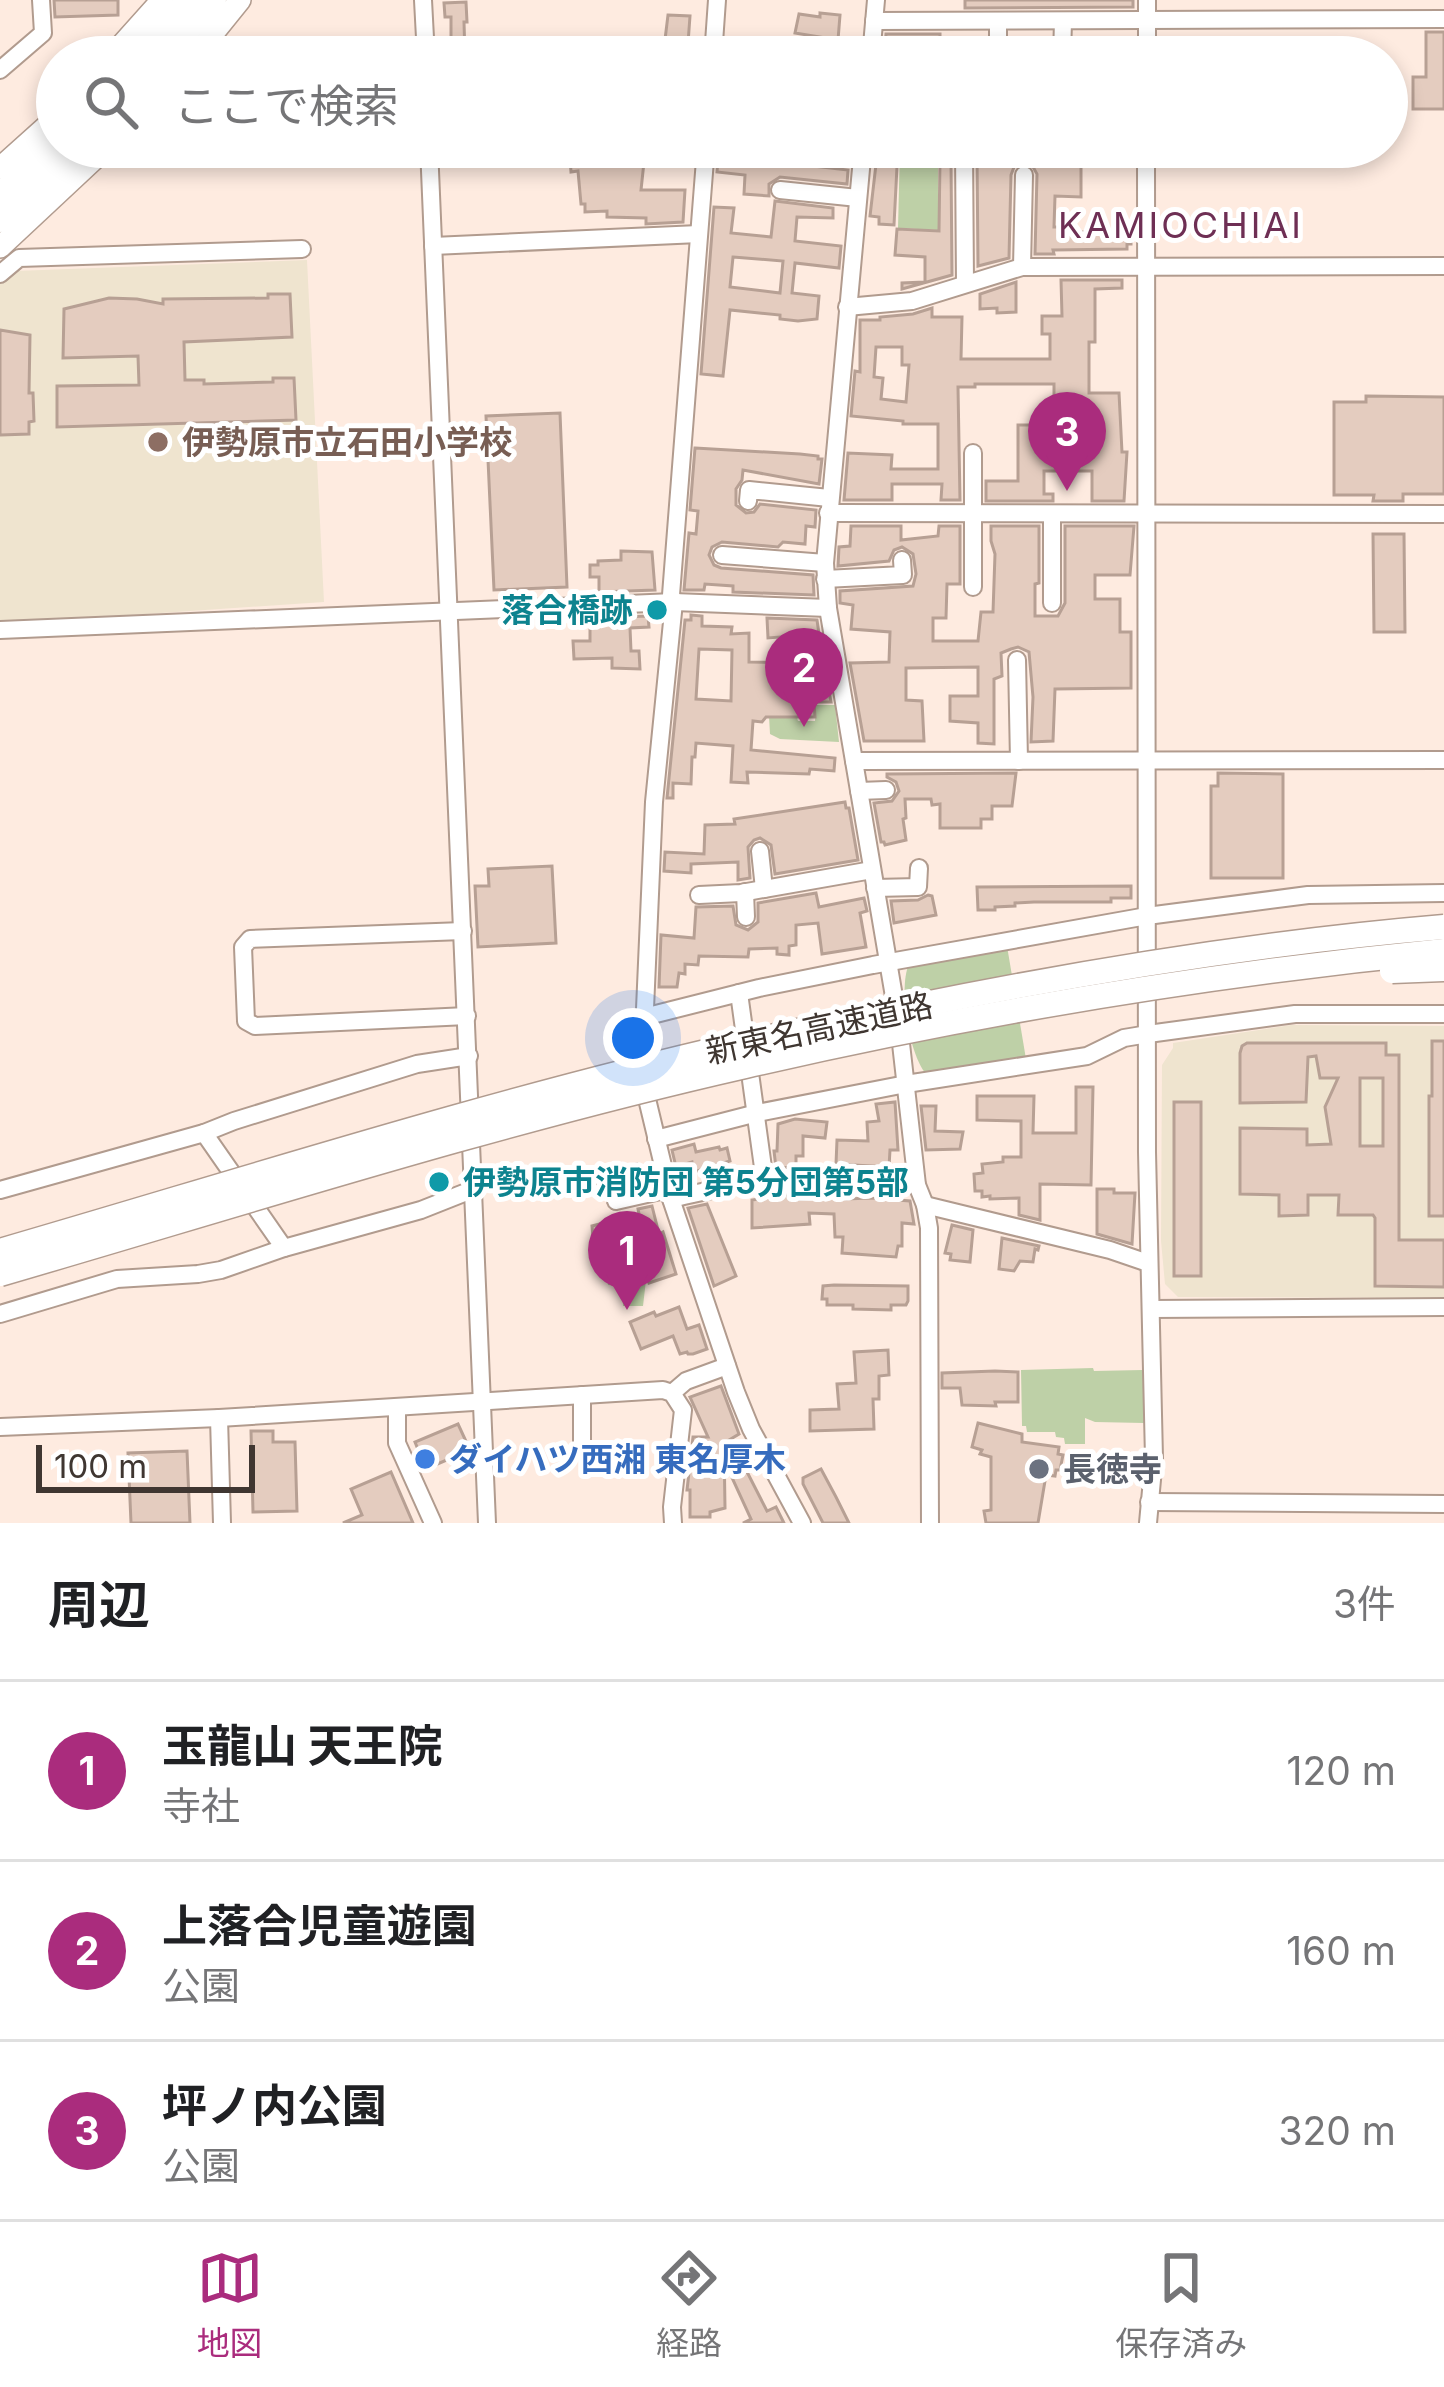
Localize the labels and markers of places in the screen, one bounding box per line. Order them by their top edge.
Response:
pin: 3 [1028,392,1106,491]
place label: 伊勢原市立石田小学校 [182,422,512,462]
marker: 伊勢原市立石田小学校 [145,429,171,455]
place label: 落合橋跡 [501,590,633,630]
marker: 落合橋跡 [644,597,670,623]
pin: 2 [765,628,843,727]
place label: 伊勢原市消防団 第5分団第5部 [463,1162,909,1202]
marker: 伊勢原市消防団 第5分団第5部 [426,1169,452,1195]
pin: 1 [588,1211,666,1310]
place label: ダイハツ西湘 東名厚木 [449,1439,786,1479]
marker: ダイハツ西湘 東名厚木 [412,1446,438,1472]
place label: 長徳寺 [1063,1449,1162,1489]
marker: 長徳寺 [1026,1456,1052,1482]

